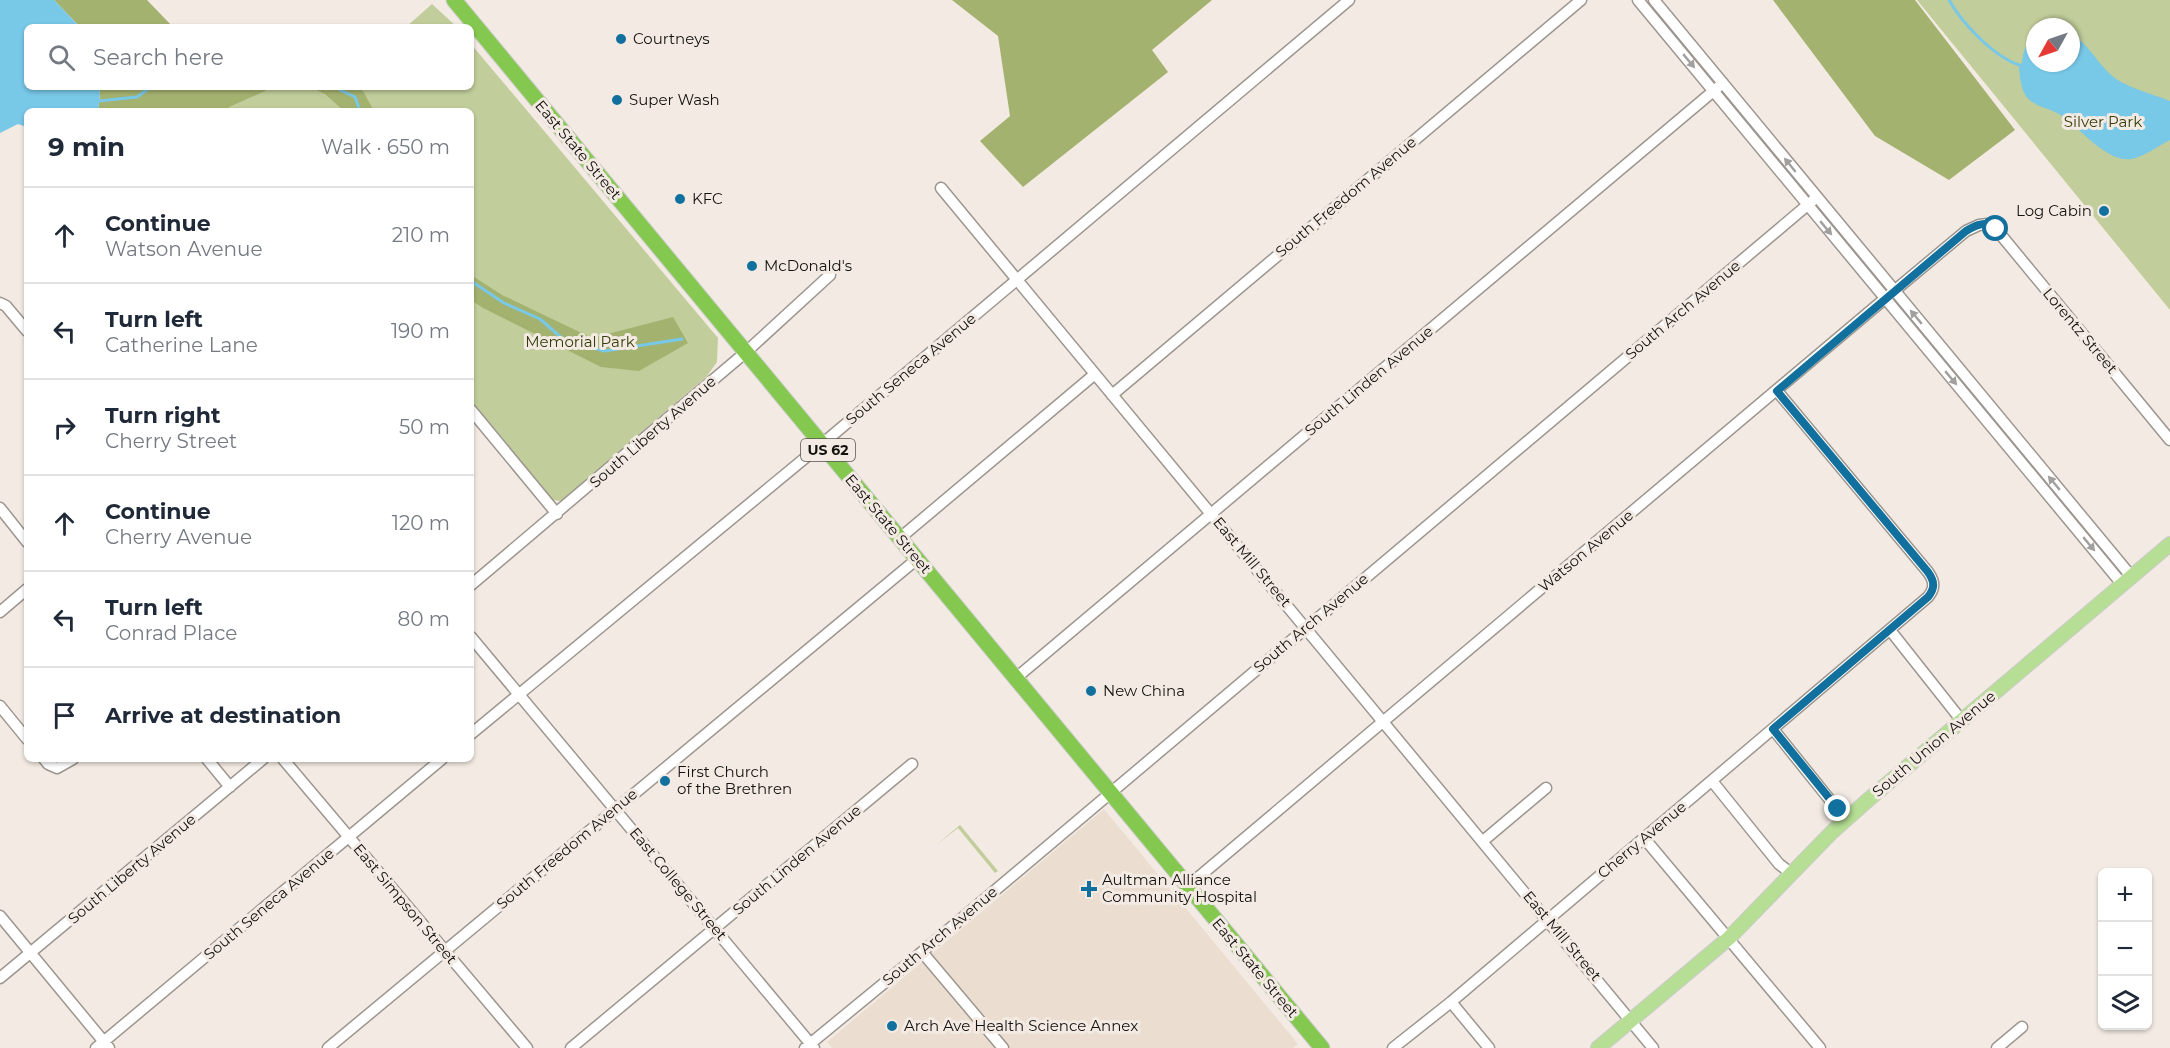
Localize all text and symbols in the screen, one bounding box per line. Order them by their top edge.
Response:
north arrow [2026,18,2080,72]
search box [24,24,474,90]
place label: Courtneys [633,29,710,48]
marker: Courtneys [614,32,628,46]
icon: search [45,41,78,74]
text: Search here [93,44,224,71]
one-way arrow [1682,53,1695,69]
place label: Super Wash [629,90,720,109]
marker: Super Wash [610,93,624,107]
street label: East State Street [531,96,626,203]
park label: Silver Park [2064,112,2142,131]
text: 9 min [48,131,125,163]
street label: South Freedom Avenue [1271,132,1420,261]
text: Walk · 650 m [321,135,450,159]
one-way arrow [1784,158,1797,173]
place label: KFC [692,189,723,208]
marker: KFC [673,192,687,206]
place label: Log Cabin [2016,201,2092,220]
marker: Log Cabin [2097,204,2111,218]
text: Continue [105,210,211,237]
route start [1982,215,2008,241]
icon: ahead [48,219,81,252]
one-way arrow [1820,220,1833,236]
text: 210 m [392,223,450,247]
text: Watson Avenue [105,237,263,261]
place label: McDonald's [764,256,852,275]
street label: South Arch Avenue [1621,256,1744,363]
marker: McDonald's [745,259,759,273]
street label: Lorentz Street [2039,284,2122,377]
text: Turn left [105,306,203,333]
street label: South Seneca Avenue [842,309,980,429]
one-way arrow [1909,309,1922,325]
icon: left [48,315,81,348]
text: 190 m [391,319,450,343]
street label: South Linden Avenue [1301,321,1437,440]
park label: Memorial Park [525,332,635,351]
text: Catherine Lane [105,333,258,357]
one-way arrow [1944,370,1957,385]
street label: South Liberty Avenue [586,371,720,492]
text: Turn right [105,402,220,429]
icon: right [48,411,81,444]
text: 50 m [399,415,450,439]
text: Cherry Street [105,429,237,453]
road number: US 62 [801,439,855,461]
street label: East State Street [841,470,936,577]
one-way arrow [2048,476,2061,491]
text: Continue [105,498,211,525]
street label: Watson Avenue [1534,505,1637,596]
icon: ahead [48,507,81,540]
text: 120 m [392,511,450,535]
street label: East Mill Street [1209,513,1296,611]
text: Cherry Avenue [105,525,252,549]
one-way arrow [2082,536,2095,551]
street label: South Arch Avenue [1249,569,1372,676]
text: Turn left [105,594,203,621]
icon: left [48,603,81,636]
text: 80 m [398,607,450,631]
text: Conrad Place [105,621,237,645]
place label: New China [1103,681,1185,700]
marker: New China [1084,684,1098,698]
street label: South Union Avenue [1868,687,1999,801]
icon: arrive [48,699,81,732]
text: Arrive at destination [105,702,341,729]
place label: First Church of the Brethren [677,762,792,798]
marker: First Church of the Brethren [658,774,672,788]
street label: South Freedom Avenue [492,784,641,913]
route end [1824,795,1850,821]
street label: Cherry Avenue [1593,797,1690,882]
street label: South Linden Avenue [729,800,865,919]
street label: South Liberty Avenue [64,809,200,928]
street label: East College Street [626,823,731,944]
street label: East Simpson Street [349,840,461,968]
street label: South Seneca Avenue [200,844,338,964]
map controls [2098,868,2152,1030]
button: + [2098,868,2152,922]
place label: Aultman Alliance Community Hospital [1102,870,1257,906]
marker: Aultman Alliance Community Hospital [1080,880,1098,898]
street label: South Arch Avenue [878,882,1001,989]
street label: East Mill Street [1519,887,1606,985]
street label: East State Street [1208,914,1303,1021]
button: − [2098,922,2152,976]
button: layers [2098,976,2152,1030]
place label: Arch Ave Health Science Annex [904,1016,1138,1035]
marker: Arch Ave Health Science Annex [885,1019,899,1033]

